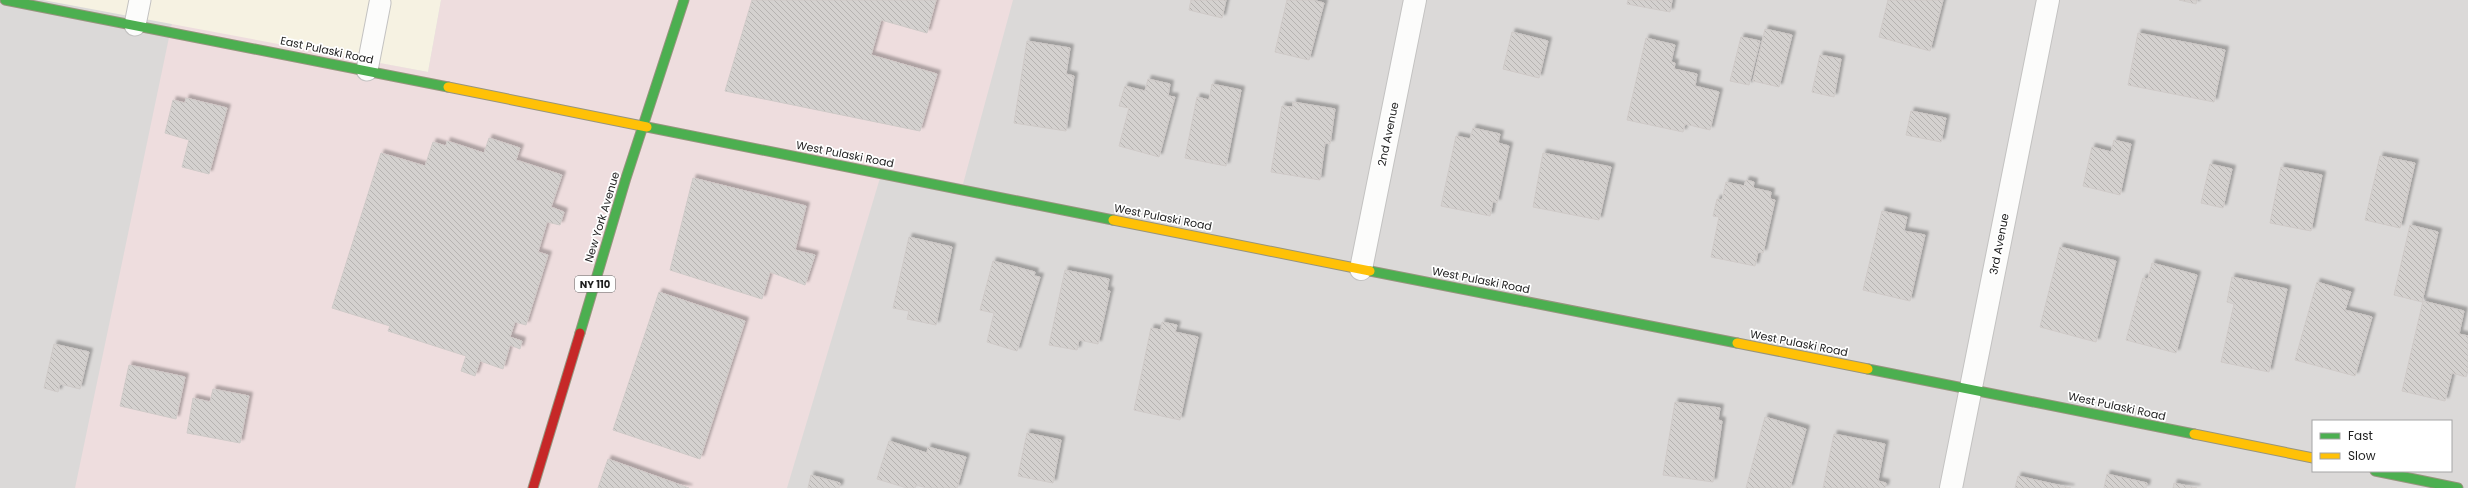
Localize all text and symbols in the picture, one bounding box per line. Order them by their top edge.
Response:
street label: East Pulaski Road [279,32,375,68]
street label: 2nd Avenue [1373,100,1403,167]
street label: West Pulaski Road [795,137,895,171]
street label: New York Avenue [581,170,623,264]
street label: West Pulaski Road [1113,200,1213,234]
street label: 3rd Avenue [1985,212,2013,276]
street label: West Pulaski Road [1431,263,1531,297]
road number: NY 110 [575,276,615,292]
street label: West Pulaski Road [1749,326,1849,360]
street label: West Pulaski Road [2067,388,2167,424]
legend [2312,420,2452,472]
text: Fast [2348,427,2373,444]
text: Slow [2348,447,2376,464]

